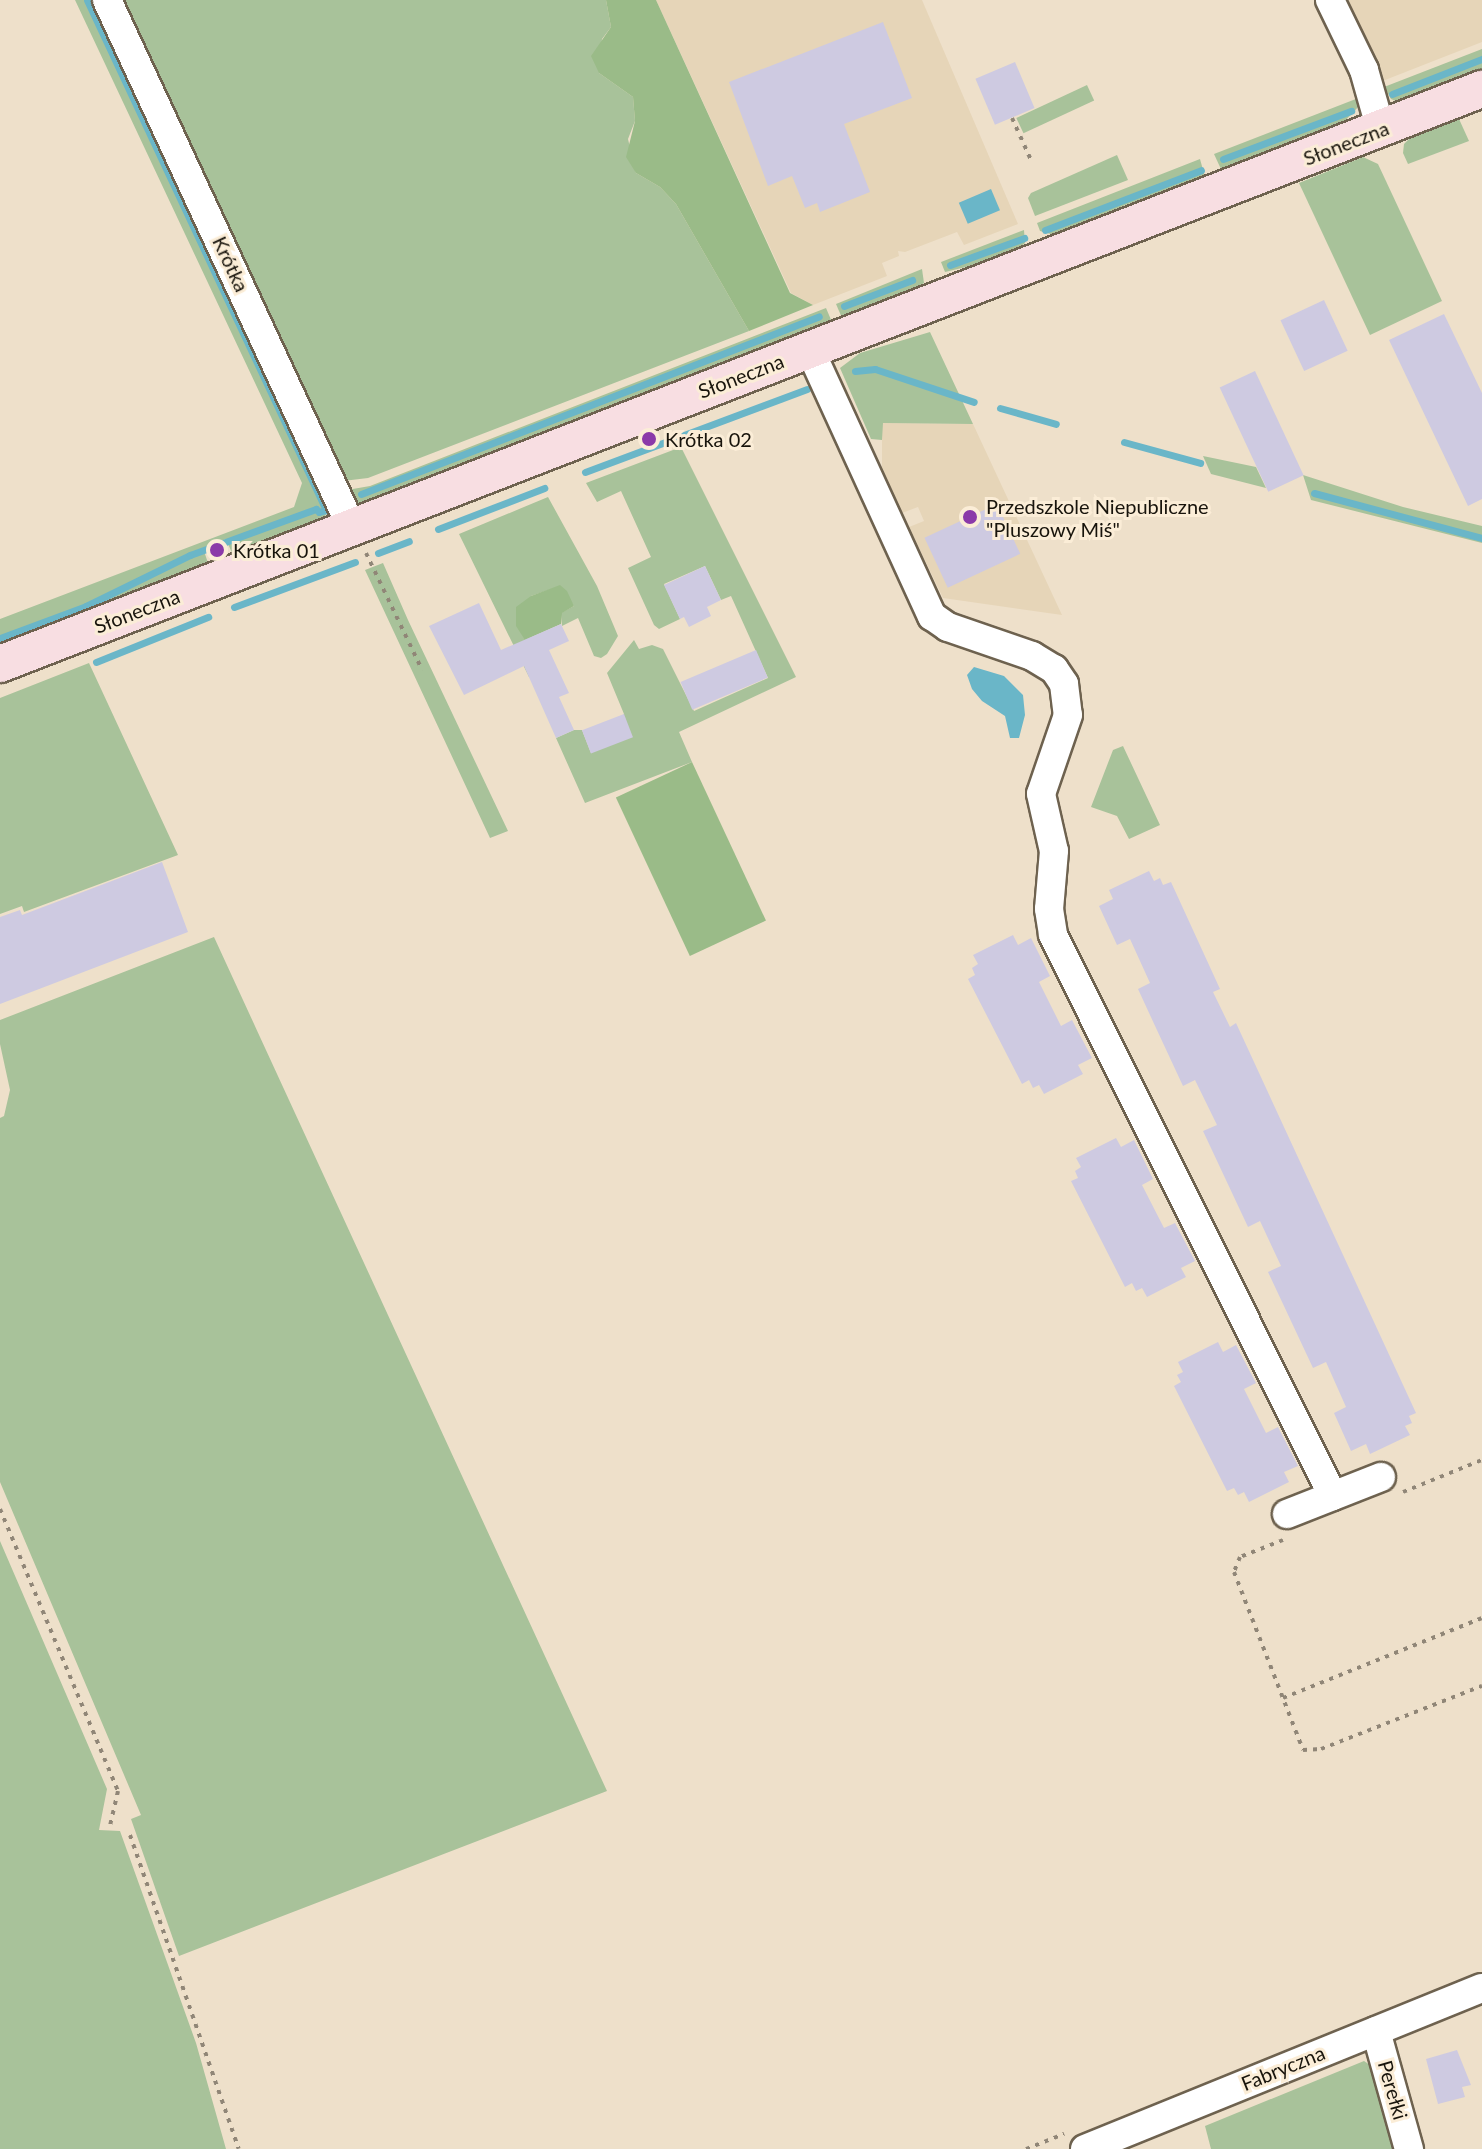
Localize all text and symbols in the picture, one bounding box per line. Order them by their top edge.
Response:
street label: Słoneczna [1300,116,1392,170]
street label: Krótka [208,232,254,296]
street label: Słoneczna [695,349,787,403]
place label: Krótka 02 [665,427,752,451]
marker: Krótka 02 [640,430,658,448]
place label: Przedszkole Niepubliczne "Pluszowy Miś" [986,494,1209,541]
marker: Przedszkole Niepubliczne "Pluszowy Miś" [961,508,979,526]
place label: Krótka 01 [233,538,320,562]
marker: Krótka 01 [208,541,226,559]
street label: Słoneczna [91,584,183,638]
street label: Fabryczna [1238,2040,1328,2096]
street label: Perełki [1373,2058,1413,2122]

